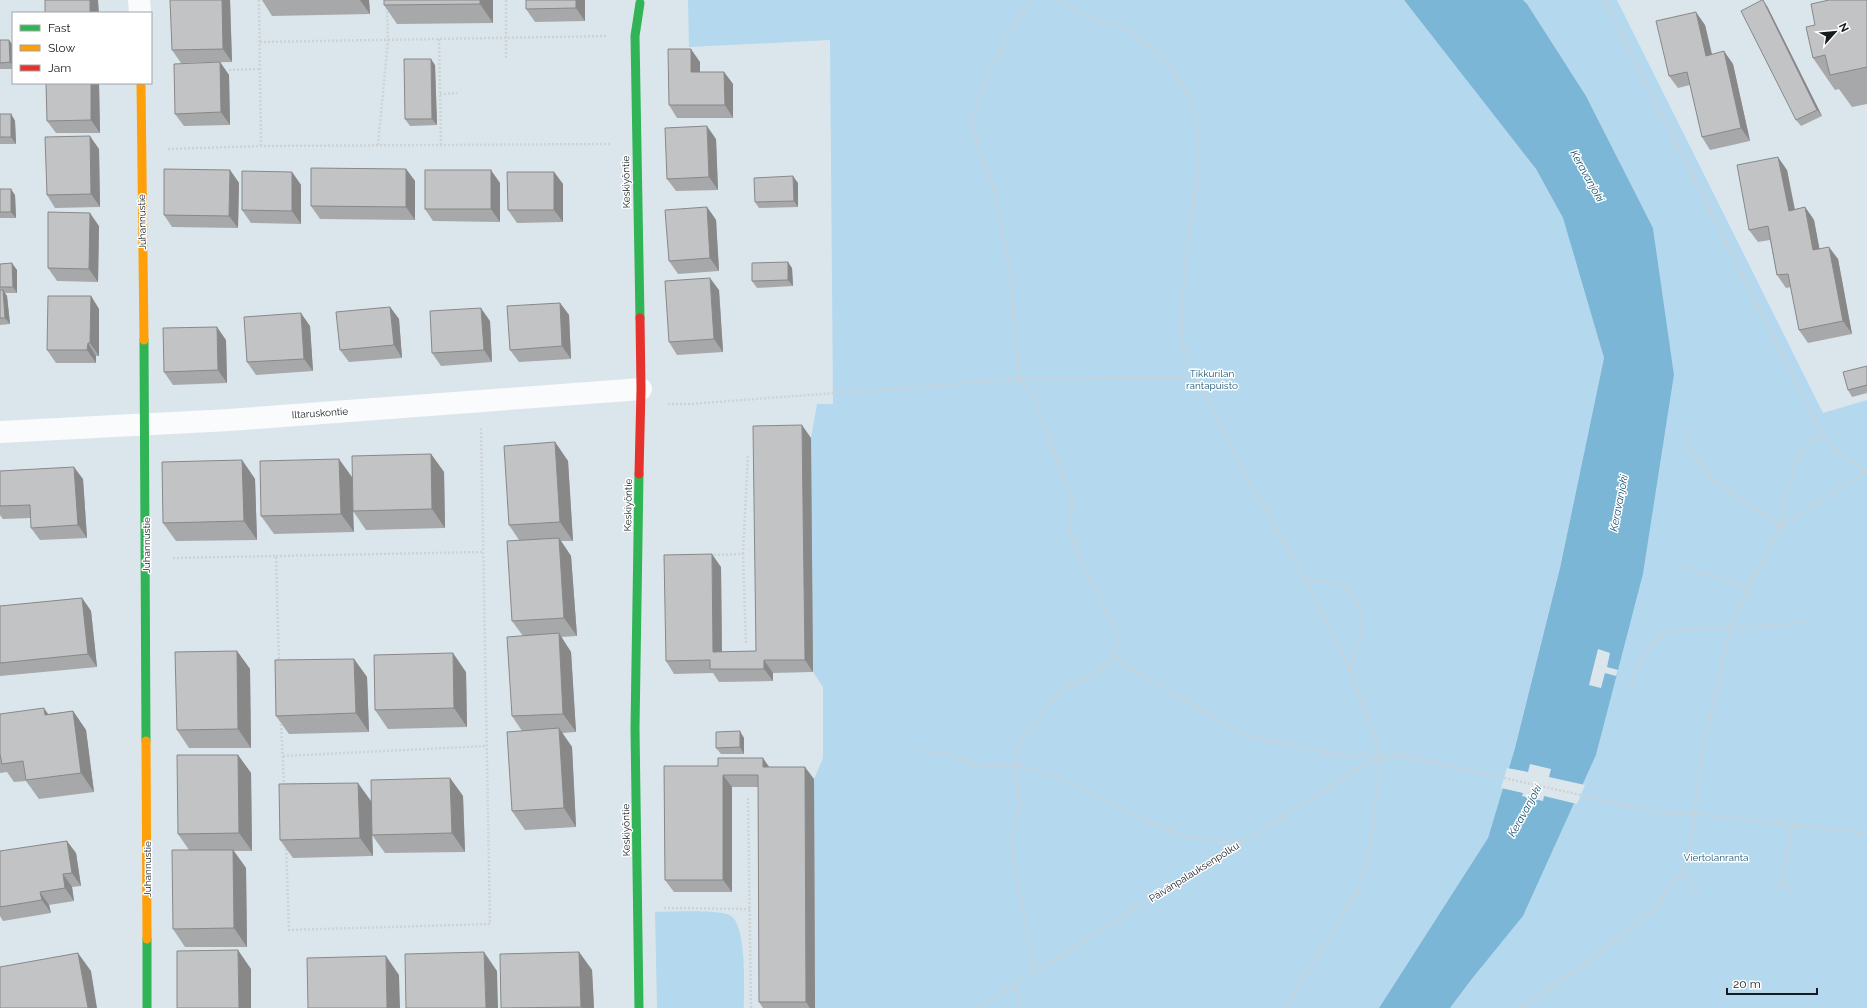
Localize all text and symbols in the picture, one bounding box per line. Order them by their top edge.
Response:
legend [12,12,152,84]
north arrow [1815,12,1855,52]
text: Fast [48,21,71,35]
text: N [1836,21,1851,34]
text: Slow [48,41,75,55]
text: Jam [48,61,71,75]
water label: Keravanjoki [1567,148,1607,205]
street label: Keskiyöntie [620,155,632,208]
street label: Juhannustie [136,194,148,250]
park label: Tikkurilan rantapuisto [1186,368,1238,391]
street label: Iltaruskontie [291,406,349,420]
water label: Keravanjoki [1607,473,1631,532]
street label: Keskiyöntie [622,478,634,531]
street label: Juhannustie [141,517,152,573]
water label: Keravanjoki [1505,782,1545,839]
street label: Keskiyöntie [620,803,632,856]
street label: Päivänpalauksenpolku [1147,840,1241,904]
street label: Juhannustie [142,841,153,897]
park label: Viertolanranta [1683,852,1749,863]
scale bar [1727,970,1817,996]
text: 20 m [1733,977,1761,991]

